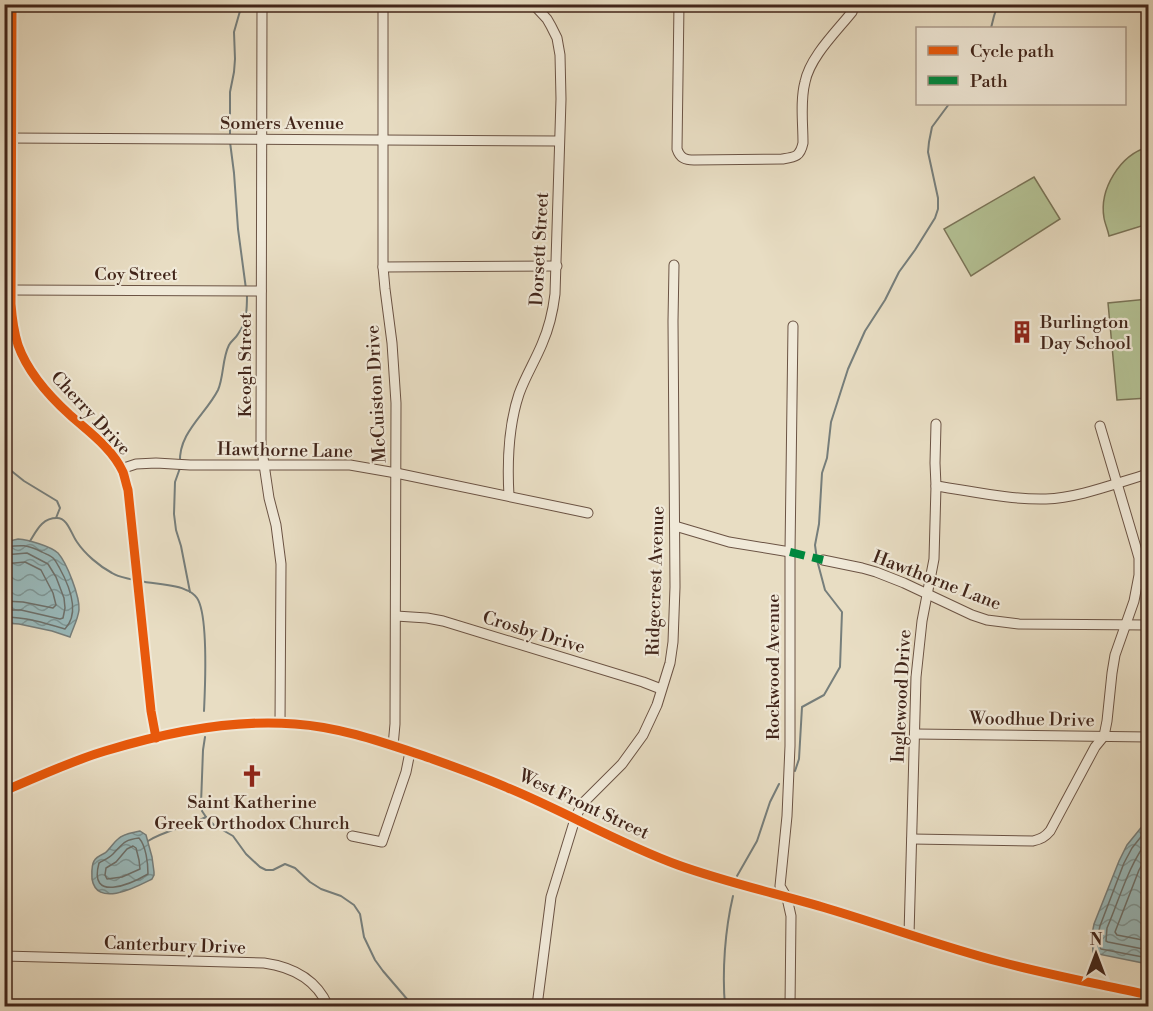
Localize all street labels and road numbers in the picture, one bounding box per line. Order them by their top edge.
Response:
street label: Somers Avenue [220,112,344,135]
street label: Dorsett Street [525,191,554,307]
street label: Coy Street [94,263,178,286]
street label: Keogh Street [234,312,257,417]
street label: McCuiston Drive [361,324,392,464]
street label: Cherry Drive [46,366,136,460]
street label: Hawthorne Lane [217,438,353,463]
street label: Ridgecrest Avenue [641,506,670,656]
street label: Hawthorne Lane [869,545,1004,616]
street label: Rockwood Avenue [762,594,785,740]
street label: Crosby Drive [480,606,588,659]
street label: Inglewood Drive [887,629,916,763]
street label: Woodhue Drive [968,707,1095,732]
street label: West Front Street [514,764,653,845]
street label: Canterbury Drive [103,932,247,959]

